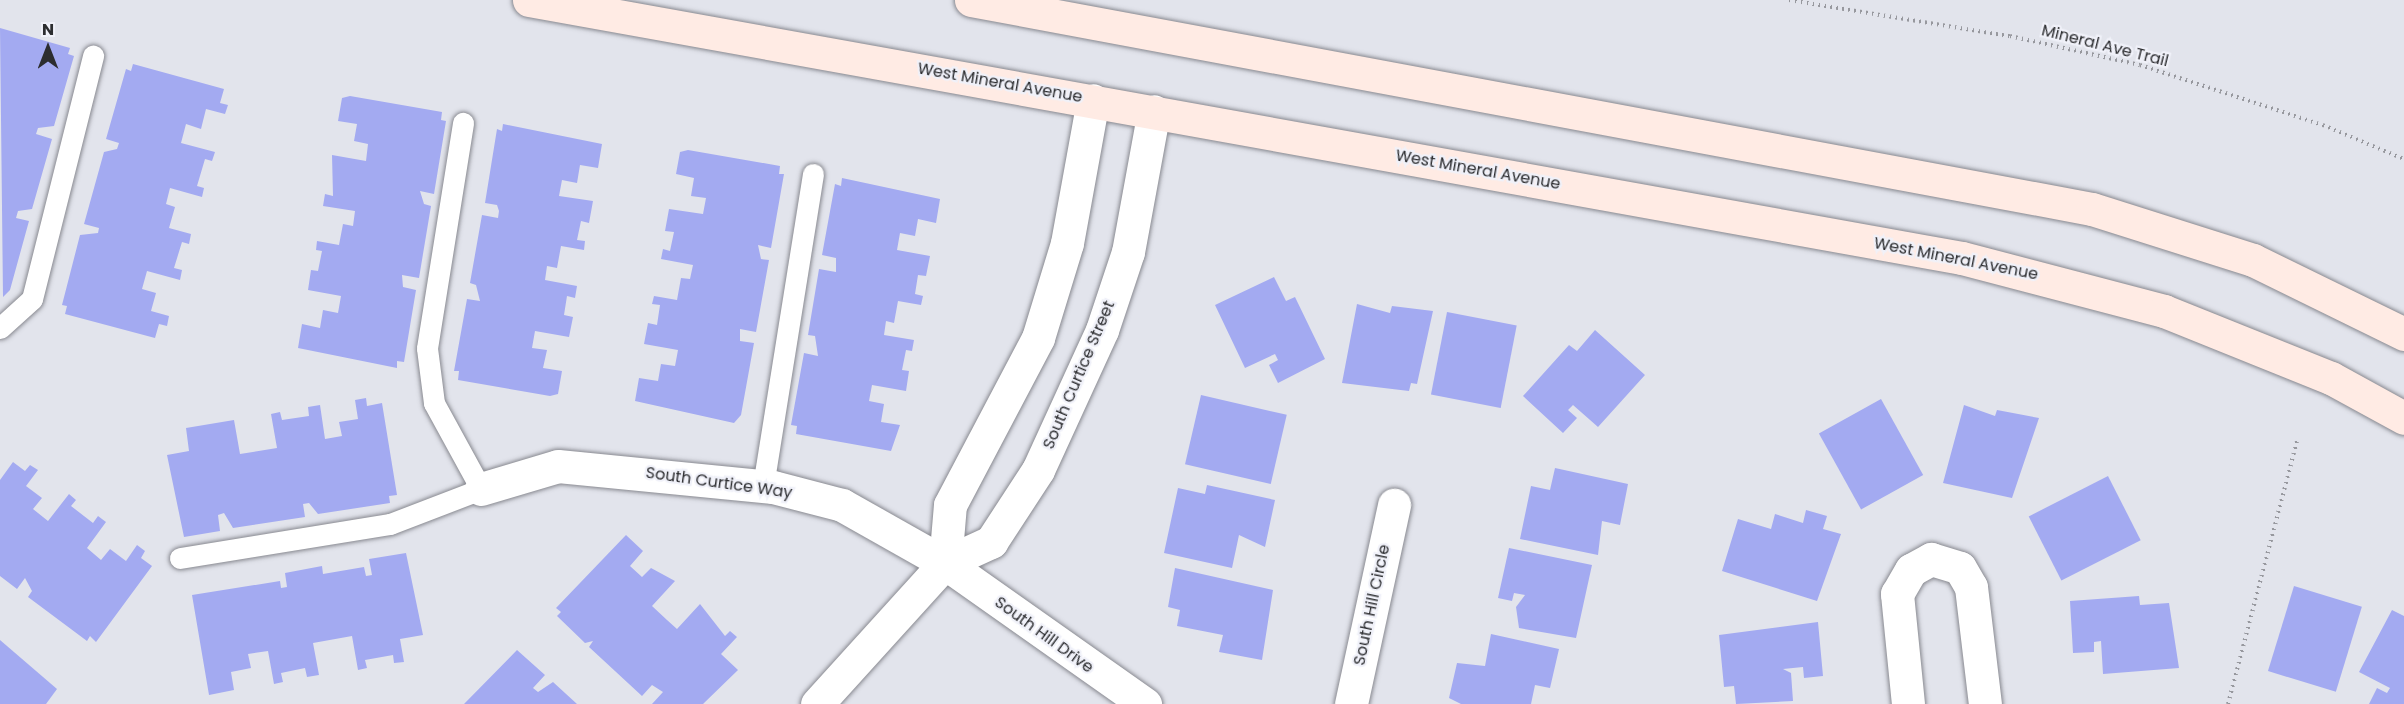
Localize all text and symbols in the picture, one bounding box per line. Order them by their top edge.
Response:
north arrow [18,18,78,78]
text: N [42,18,54,41]
street label: Mineral Ave Trail [2040,21,2170,71]
street label: West Mineral Avenue [916,59,1084,107]
street label: West Mineral Avenue [1394,146,1562,194]
street label: West Mineral Avenue [1872,234,2040,284]
street label: South Curtice Street [1039,298,1119,452]
street label: South Curtice Way [644,463,794,503]
street label: South Hill Circle [1350,543,1394,667]
street label: South Hill Drive [991,593,1097,677]

